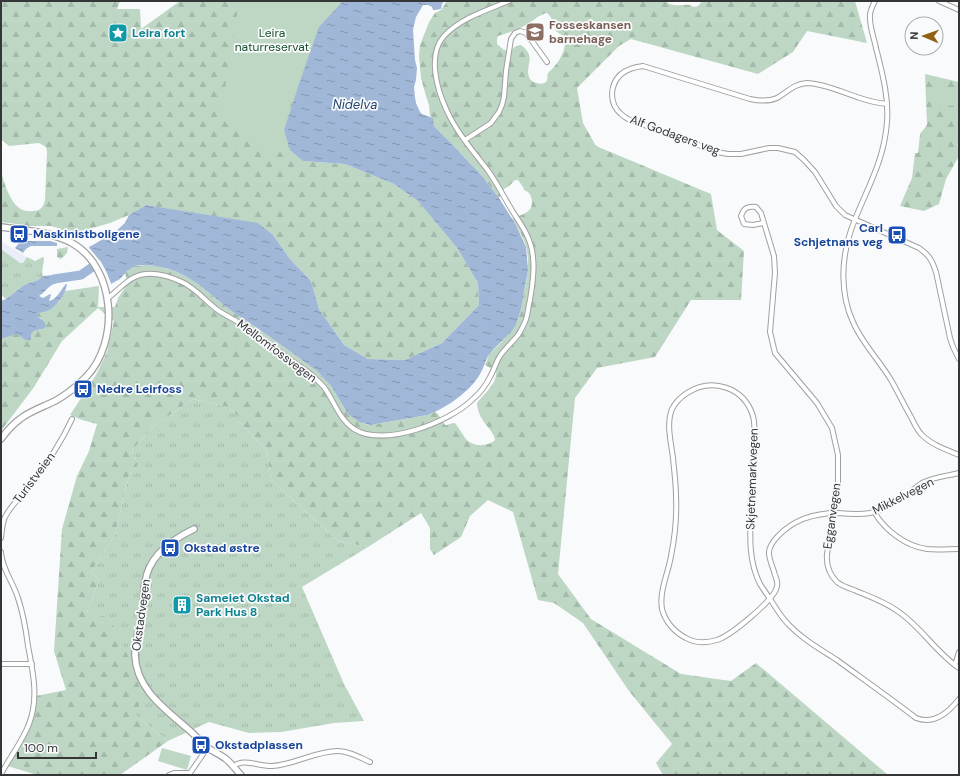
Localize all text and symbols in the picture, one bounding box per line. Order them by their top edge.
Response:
north arrow [904,16,944,56]
place label: Fosseskansen barnehage [549,17,631,47]
school or university icon: Fosseskansen barnehage [524,21,546,43]
place icon: Leira fort [107,22,129,44]
place label: Leira fort [132,25,185,41]
park label: Leira naturreservat [235,25,310,55]
text: N [907,31,921,40]
water label: Nidelva [333,96,377,113]
street label: Alf Godagers veg [628,111,722,159]
place label: Carl Schjetnans veg [794,220,883,250]
bus stop icon: Maskinistboligene [8,223,30,245]
bus stop icon: Carl Schjetnans veg [886,224,908,246]
place label: Maskinistboligene [33,226,140,242]
street label: Mellomfossvegen [234,316,320,386]
bus stop icon: Nedre Leirfoss [72,378,94,400]
place label: Nedre Leirfoss [97,381,182,397]
street label: Skjetnemarkvegen [742,428,762,530]
street label: Turistveien [9,449,59,507]
street label: Mikkelvegen [869,474,937,518]
street label: Egganvegen [819,482,845,550]
bus stop icon: Okstad østre [159,537,181,559]
place label: Okstad østre [184,540,260,556]
street label: Okstadvegen [128,578,154,652]
place label: Sameiet Okstad Park Hus 8 [196,590,290,620]
building icon: Sameiet Okstad Park Hus 8 [171,594,193,616]
scale bar [18,734,96,760]
bus stop icon: Okstadplassen [190,734,212,756]
place label: Okstadplassen [215,737,303,753]
text: 100 m [24,740,58,756]

